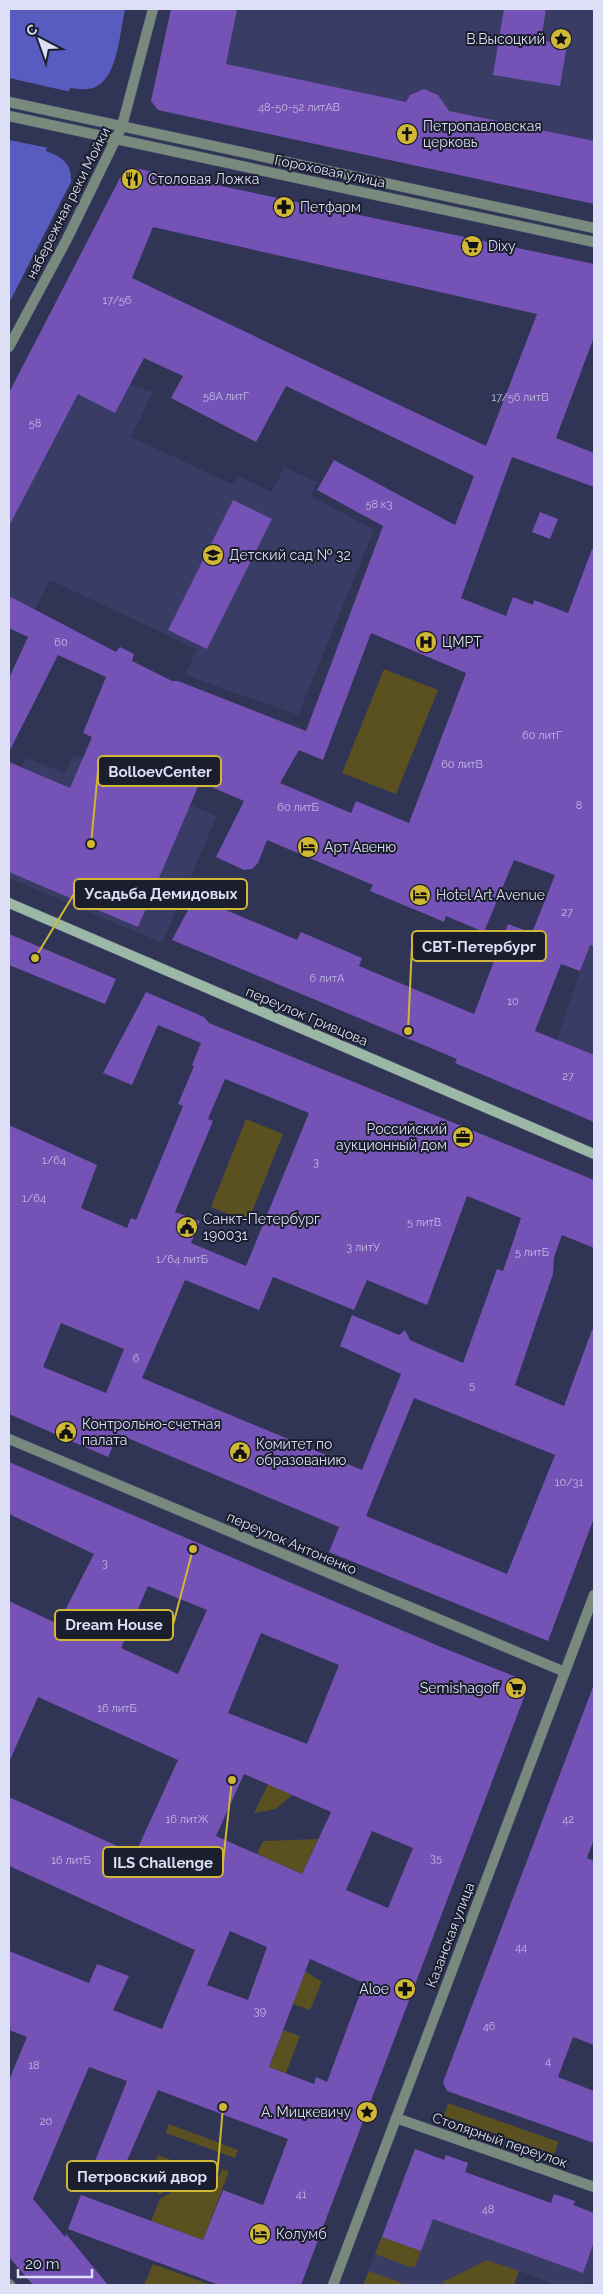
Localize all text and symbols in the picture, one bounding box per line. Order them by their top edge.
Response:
north arrow [15,15,65,65]
text: С [23,21,41,39]
place icon: В.Высоцкий [549,27,573,51]
place label: В.Высоцкий [466,31,545,47]
house number: 48-50-52 литАВ [258,101,340,114]
place label: Петропавловская церковь [423,118,542,150]
church icon: Петропавловская церковь [395,122,419,146]
street label: набережная реки Мойки [23,125,113,281]
street label: Гороховая улица [273,151,387,191]
restaurant icon: Столовая Ложка [120,167,144,191]
place label: Столовая Ложка [148,171,259,187]
pharmacy icon: Петфарм [272,195,296,219]
place label: Петфарм [300,199,361,215]
supermarket icon: Dixy [460,234,484,258]
place label: Dixy [488,238,516,254]
house number: 17/56 [103,294,132,307]
house number: 58А литГ [203,390,249,403]
house number: 17/56 литВ [492,391,548,404]
house number: 58 [29,417,41,430]
house number: 58 к3 [366,498,393,511]
school or university icon: Детский сад № 32 [201,543,225,567]
place label: Детский сад № 32 [229,547,351,563]
hospital icon: ЦМРТ [414,630,438,654]
place label: ЦМРТ [442,634,482,650]
house number: 60 [54,636,68,649]
house number: 60 литГ [522,729,562,742]
callout: BolloevCenter [98,756,221,786]
house number: 60 литВ [441,758,483,771]
text: BolloevCenter [108,763,212,781]
house number: 8 [576,799,582,812]
house number: 60 литБ [277,801,319,814]
hotel icon: Арт Авеню [296,835,320,859]
place label: Арт Авеню [324,839,396,855]
callout: Усадьба Демидовых [74,879,247,909]
hotel icon: Hotel Art Avenue [408,883,432,907]
text: Усадьба Демидовых [83,885,238,903]
place label: Hotel Art Avenue [436,887,545,903]
house number: 27 [561,906,573,919]
callout: СВТ-Петербург [412,931,546,961]
text: СВТ-Петербург [422,938,537,956]
house number: 6 литА [310,972,345,985]
street label: переулок Гривцова [244,983,370,1049]
house number: 10 [507,995,519,1008]
house number: 27 [562,1070,574,1083]
place label: Российский аукционный дом [336,1121,447,1153]
office icon: Российский аукционный дом [451,1125,475,1149]
house number: 1/64 [42,1154,66,1167]
house number: 3 [313,1156,319,1169]
house number: 1/64 [22,1192,46,1205]
place label: Санкт-Петербург 190031 [203,1211,320,1243]
public building icon: Санкт-Петербург 190031 [175,1215,199,1239]
house number: 5 литВ [407,1216,441,1229]
house number: 3 литУ [346,1241,380,1254]
house number: 5 литБ [515,1246,549,1259]
house number: 1/64 литБ [156,1253,208,1266]
house number: 6 [133,1352,140,1365]
house number: 5 [469,1379,475,1392]
place label: Контрольно-счетная палата [82,1416,221,1448]
public building icon: Контрольно-счетная палата [54,1420,78,1444]
place label: Комитет по образованию [256,1436,346,1468]
public building icon: Комитет по образованию [228,1440,252,1464]
house number: 10/31 [555,1476,583,1489]
street label: переулок Антоненко [225,1508,359,1578]
house number: 3 [102,1557,108,1570]
callout: Dream House [55,1610,173,1640]
text: Dream House [65,1616,163,1634]
supermarket icon: Semishagoff [504,1676,528,1700]
place label: Semishagoff [420,1680,501,1696]
house number: 16 литБ [97,1702,137,1715]
house number: 16 литЖ [165,1813,209,1826]
house number: 42 [562,1813,574,1826]
callout: ILS Challenge [103,1847,223,1877]
house number: 35 [430,1852,442,1865]
house number: 16 литБ [51,1854,91,1867]
text: ILS Challenge [113,1854,213,1872]
street label: Казанская улица [423,1880,477,1990]
house number: 44 [515,1941,527,1954]
pharmacy icon: Aloe [393,1977,417,2001]
place label: Aloe [359,1981,389,1997]
house number: 39 [254,2005,266,2018]
house number: 46 [483,2020,496,2033]
house number: 4 [545,2055,551,2068]
house number: 18 [28,2059,40,2072]
place icon: А. Мицкевичу [355,2100,379,2124]
place label: А. Мицкевичу [261,2104,351,2120]
street label: Столярный переулок [430,2109,570,2171]
house number: 20 [40,2115,52,2128]
callout: Петровский двор [67,2161,217,2191]
text: Петровский двор [77,2168,207,2186]
house number: 41 [296,2188,307,2201]
house number: 48 [482,2203,494,2216]
hotel icon: Колумб [248,2222,272,2246]
place label: Колумб [276,2226,327,2242]
scale bar [18,2246,91,2278]
text: 20 m [25,2255,60,2273]

